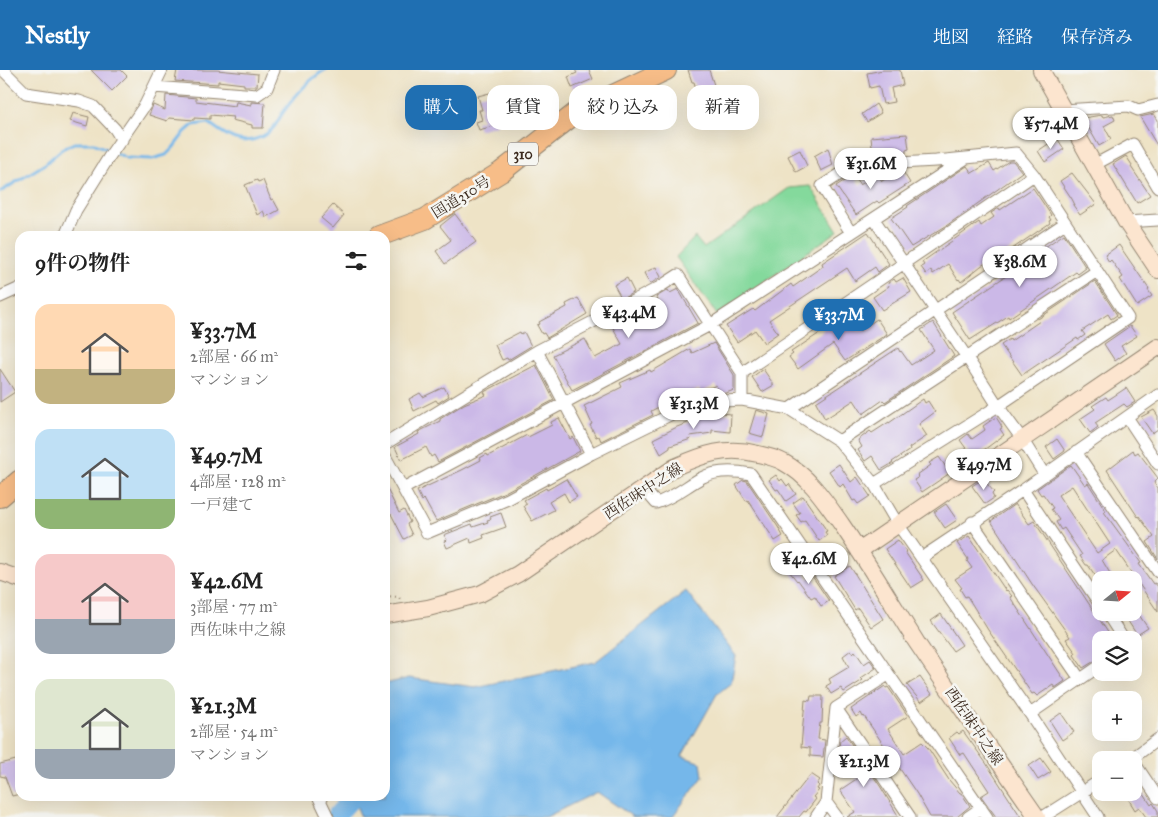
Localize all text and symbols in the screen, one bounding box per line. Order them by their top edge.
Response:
text: Nestly [25,20,90,50]
text: 地図 [933,26,969,48]
text: 経路 [997,26,1033,48]
text: 保存済み [1061,26,1133,48]
chip: 購入 [405,85,477,130]
chip: 賃貸 [487,85,559,130]
chip: 絞り込み [569,85,677,130]
chip: 新着 [687,85,759,130]
pin: ¥57.4M [1010,108,1092,150]
text: ¥57.4M [1023,114,1079,133]
road number: 310 [508,142,538,166]
pin: ¥31.6M [830,148,912,190]
text: ¥31.6M [845,154,897,173]
street label: 国道310号 [428,172,494,222]
pin: ¥38.6M [979,246,1061,288]
icon: filters [342,247,370,275]
text: 9件の物件 [35,250,130,276]
text: ¥38.6M [993,252,1047,271]
pin: ¥43.4M [588,296,670,339]
pin: ¥33.7M [798,298,880,341]
text: ¥43.4M [602,303,656,322]
text: ¥33.7M [814,305,864,324]
text: ¥33.7M [190,318,257,344]
icon: home [75,324,135,384]
text: 2部屋 · 66 m² [190,347,278,366]
text: マンション [190,370,269,389]
pin: ¥31.3M [653,388,735,430]
text: ¥31.3M [669,394,719,413]
text: ¥49.7M [190,443,263,469]
pin: ¥49.7M [943,448,1025,491]
icon: home [75,449,135,509]
text: ¥49.7M [956,455,1012,474]
street label: 西佐味中之線 [600,459,686,523]
text: 4部屋 · 128 m² [190,472,286,491]
text: 一戸建て [190,495,254,514]
pin: ¥42.6M [768,542,850,585]
text: ¥42.6M [781,549,837,568]
text: ¥42.6M [190,568,263,594]
north arrow [1092,571,1142,621]
map controls [1092,571,1142,801]
icon: home [75,574,135,634]
text: 3部屋 · 77 m² [190,597,277,616]
text: 西佐味中之線 [190,620,286,639]
button: layers [1092,631,1142,681]
street label: 西佐味中之線 [941,684,1007,768]
button: + [1092,691,1142,741]
text: ¥21.3M [190,693,257,719]
icon: home [75,699,135,759]
text: 2部屋 · 54 m² [190,722,278,741]
text: マンション [190,745,269,764]
pin: ¥21.3M [823,746,905,788]
button: − [1092,751,1142,801]
text: ¥21.3M [839,752,889,771]

